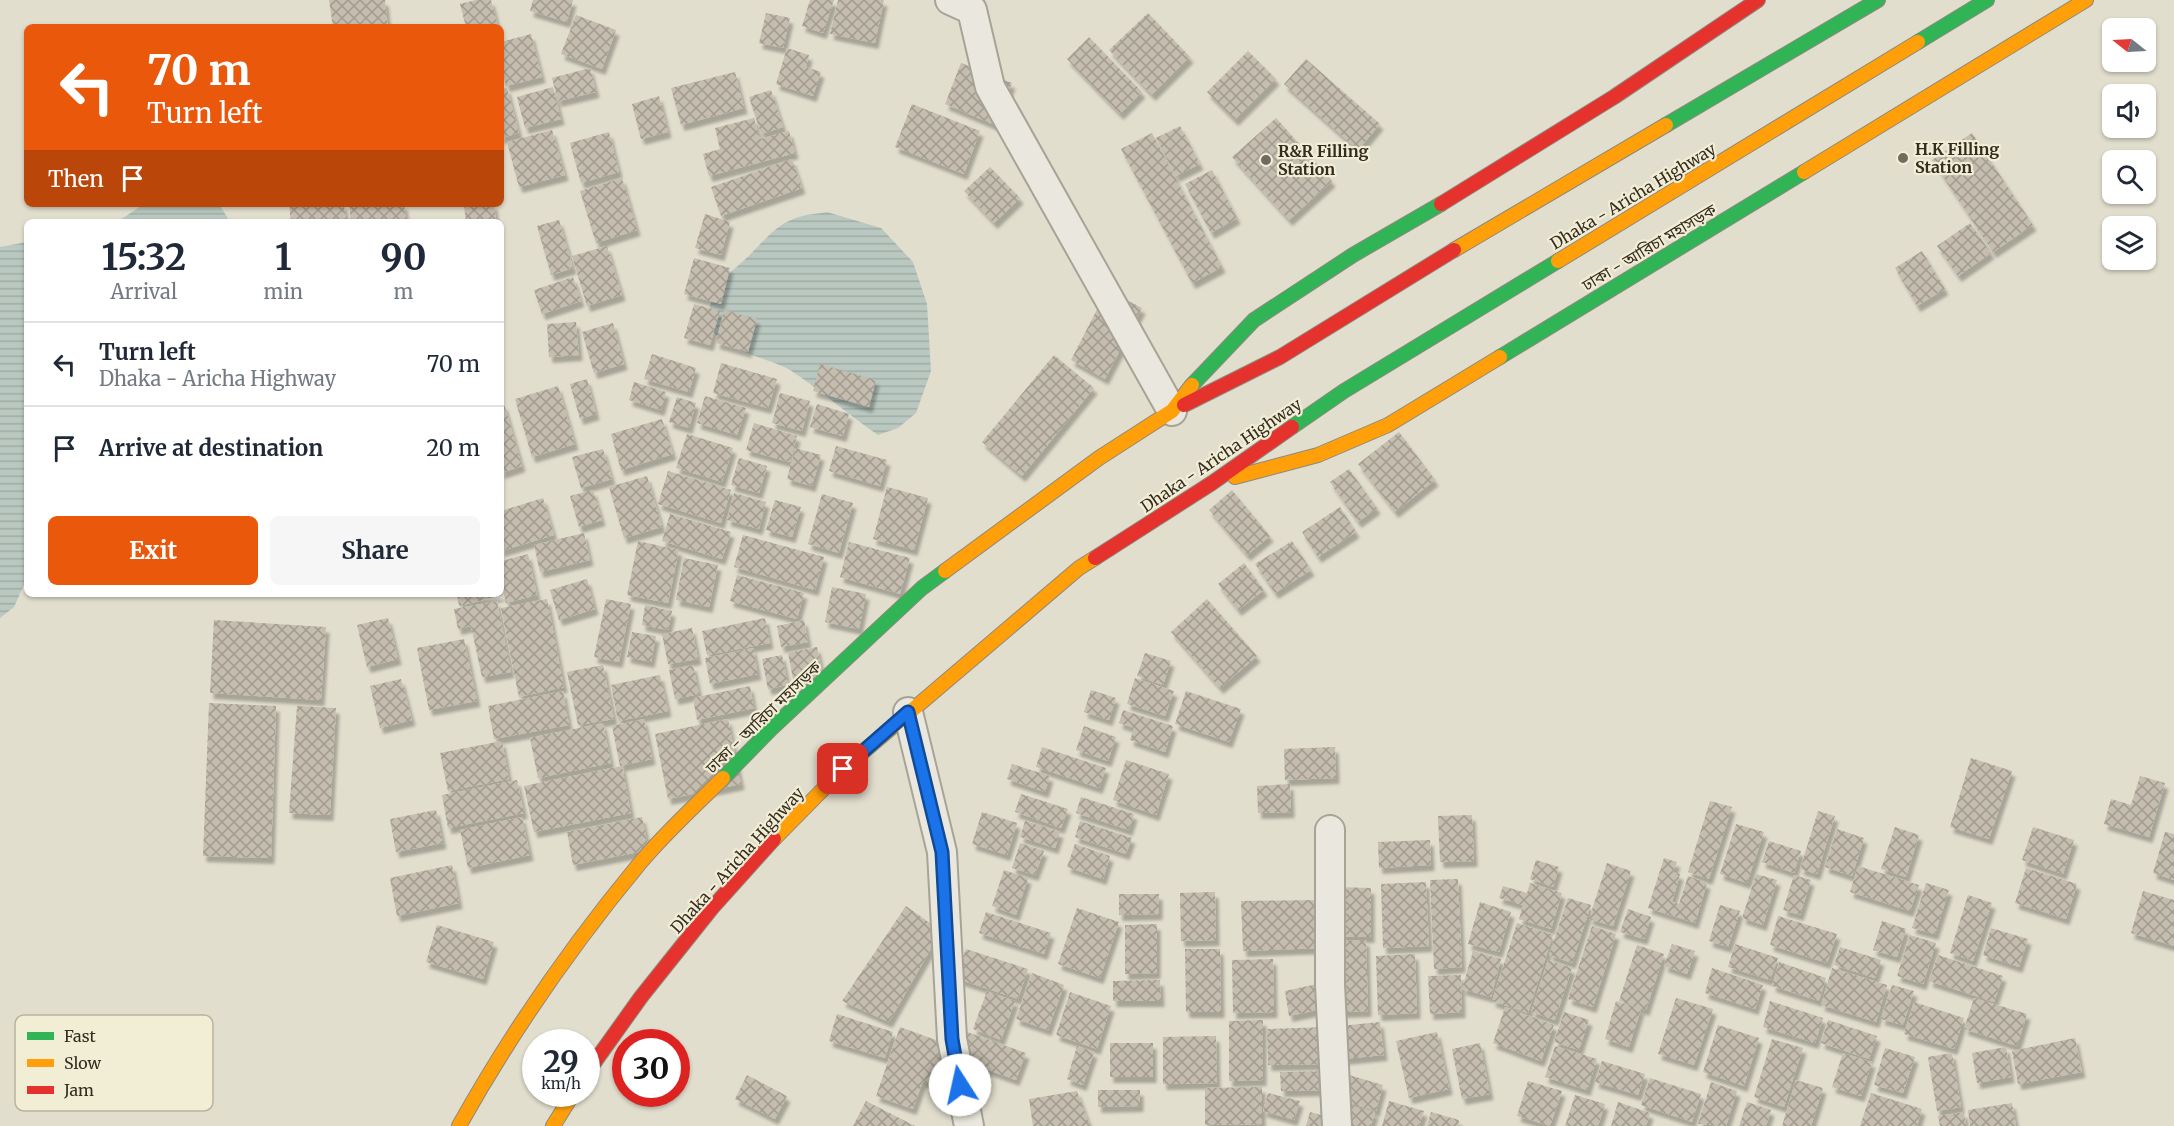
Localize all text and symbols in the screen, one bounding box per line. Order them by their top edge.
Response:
north arrow [2102,18,2156,72]
map controls [2102,18,2156,270]
text: 70 m [147,44,251,96]
icon: left [48,48,126,126]
button: sound [2102,84,2156,138]
text: Turn left [147,96,262,130]
street label: Dhaka - Aricha Highway [1547,138,1720,253]
place label: H.K Filling Station [1915,139,1999,177]
place label: R&R Filling Station [1278,141,1369,179]
button: search [2102,150,2156,204]
marker: H.K Filling Station [1896,151,1910,165]
marker: R&R Filling Station [1259,153,1273,167]
icon: arrive [116,162,149,195]
text: Then [48,165,104,193]
street label: ঢাকা - আরিচা মহাসড়ক [1577,198,1721,295]
button: layers [2102,216,2156,270]
text: 15:32 [101,235,186,280]
text: 1 [275,235,292,280]
text: 90 [381,235,427,280]
text: Arrival [110,279,177,304]
text: min [264,279,303,304]
text: m [394,279,413,304]
text: Turn left [99,338,196,366]
icon: left [48,348,81,381]
text: 70 m [427,350,480,378]
text: Dhaka - Aricha Highway [99,366,336,391]
street label: Dhaka - Aricha Highway [1137,393,1306,516]
icon: arrive [48,432,81,465]
text: Arrive at destination [99,434,323,462]
text: 20 m [426,434,480,462]
button: Exit [48,516,258,585]
button: Share [270,516,480,585]
street label: ঢাকা - আরিচা মহাসড়ক [700,656,826,778]
pin [817,743,868,794]
icon: arrive [826,752,859,785]
street label: Dhaka - Aricha Highway [666,782,808,937]
legend [15,1015,213,1111]
text: Fast [64,1026,97,1046]
speed limit sign: 30 [612,1029,690,1107]
text: 29 [543,1042,579,1080]
text: Slow [64,1053,102,1073]
position arrow [928,1053,992,1117]
text: km/h [541,1074,581,1093]
text: Jam [63,1080,94,1100]

